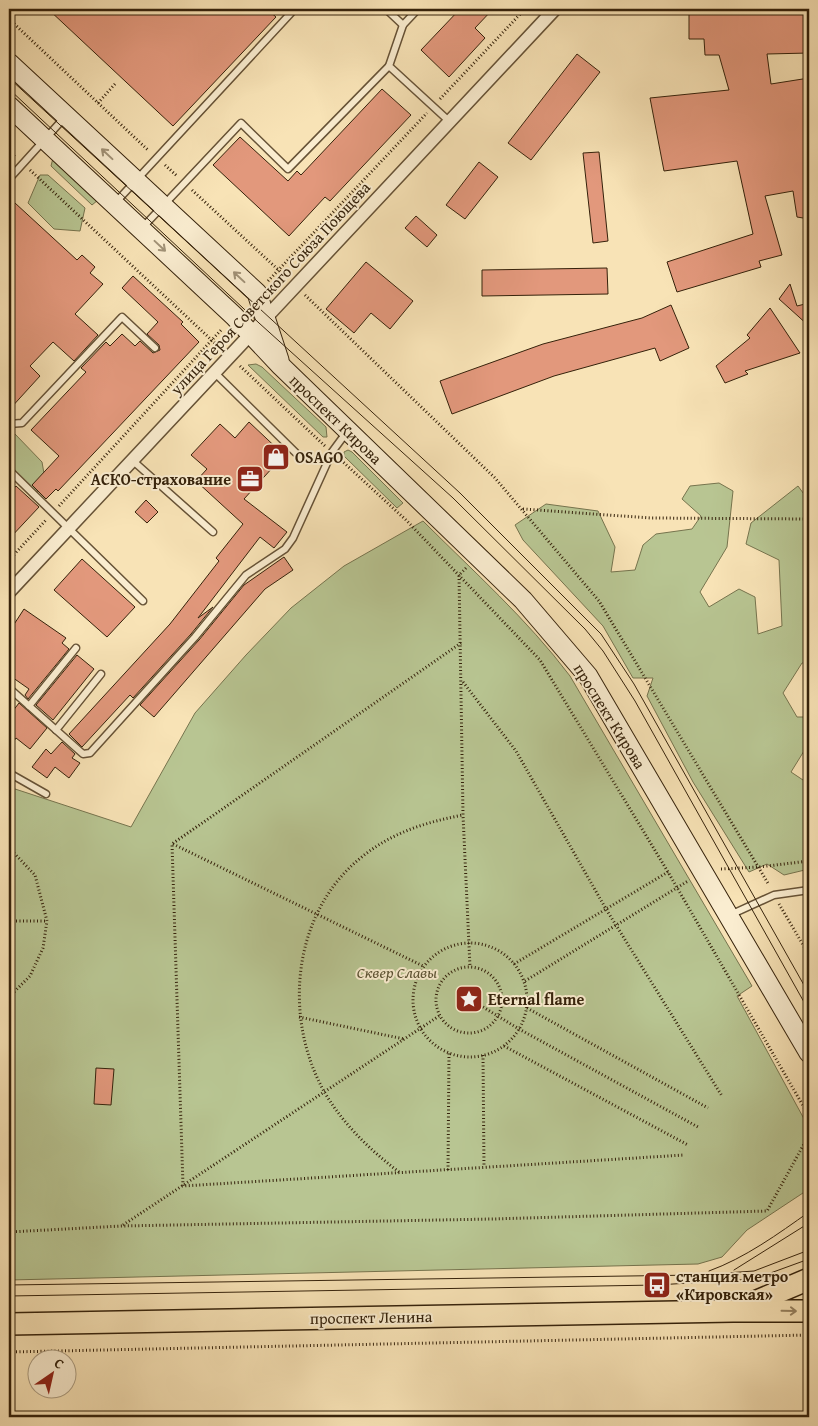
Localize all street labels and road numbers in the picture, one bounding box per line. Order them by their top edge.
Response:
street label: улица Героя Советского Союза Поющева [164,176,376,401]
street label: проспект Кирова [284,368,388,470]
street label: проспект Кирова [568,658,652,774]
street label: проспект Ленина [310,1304,433,1330]

